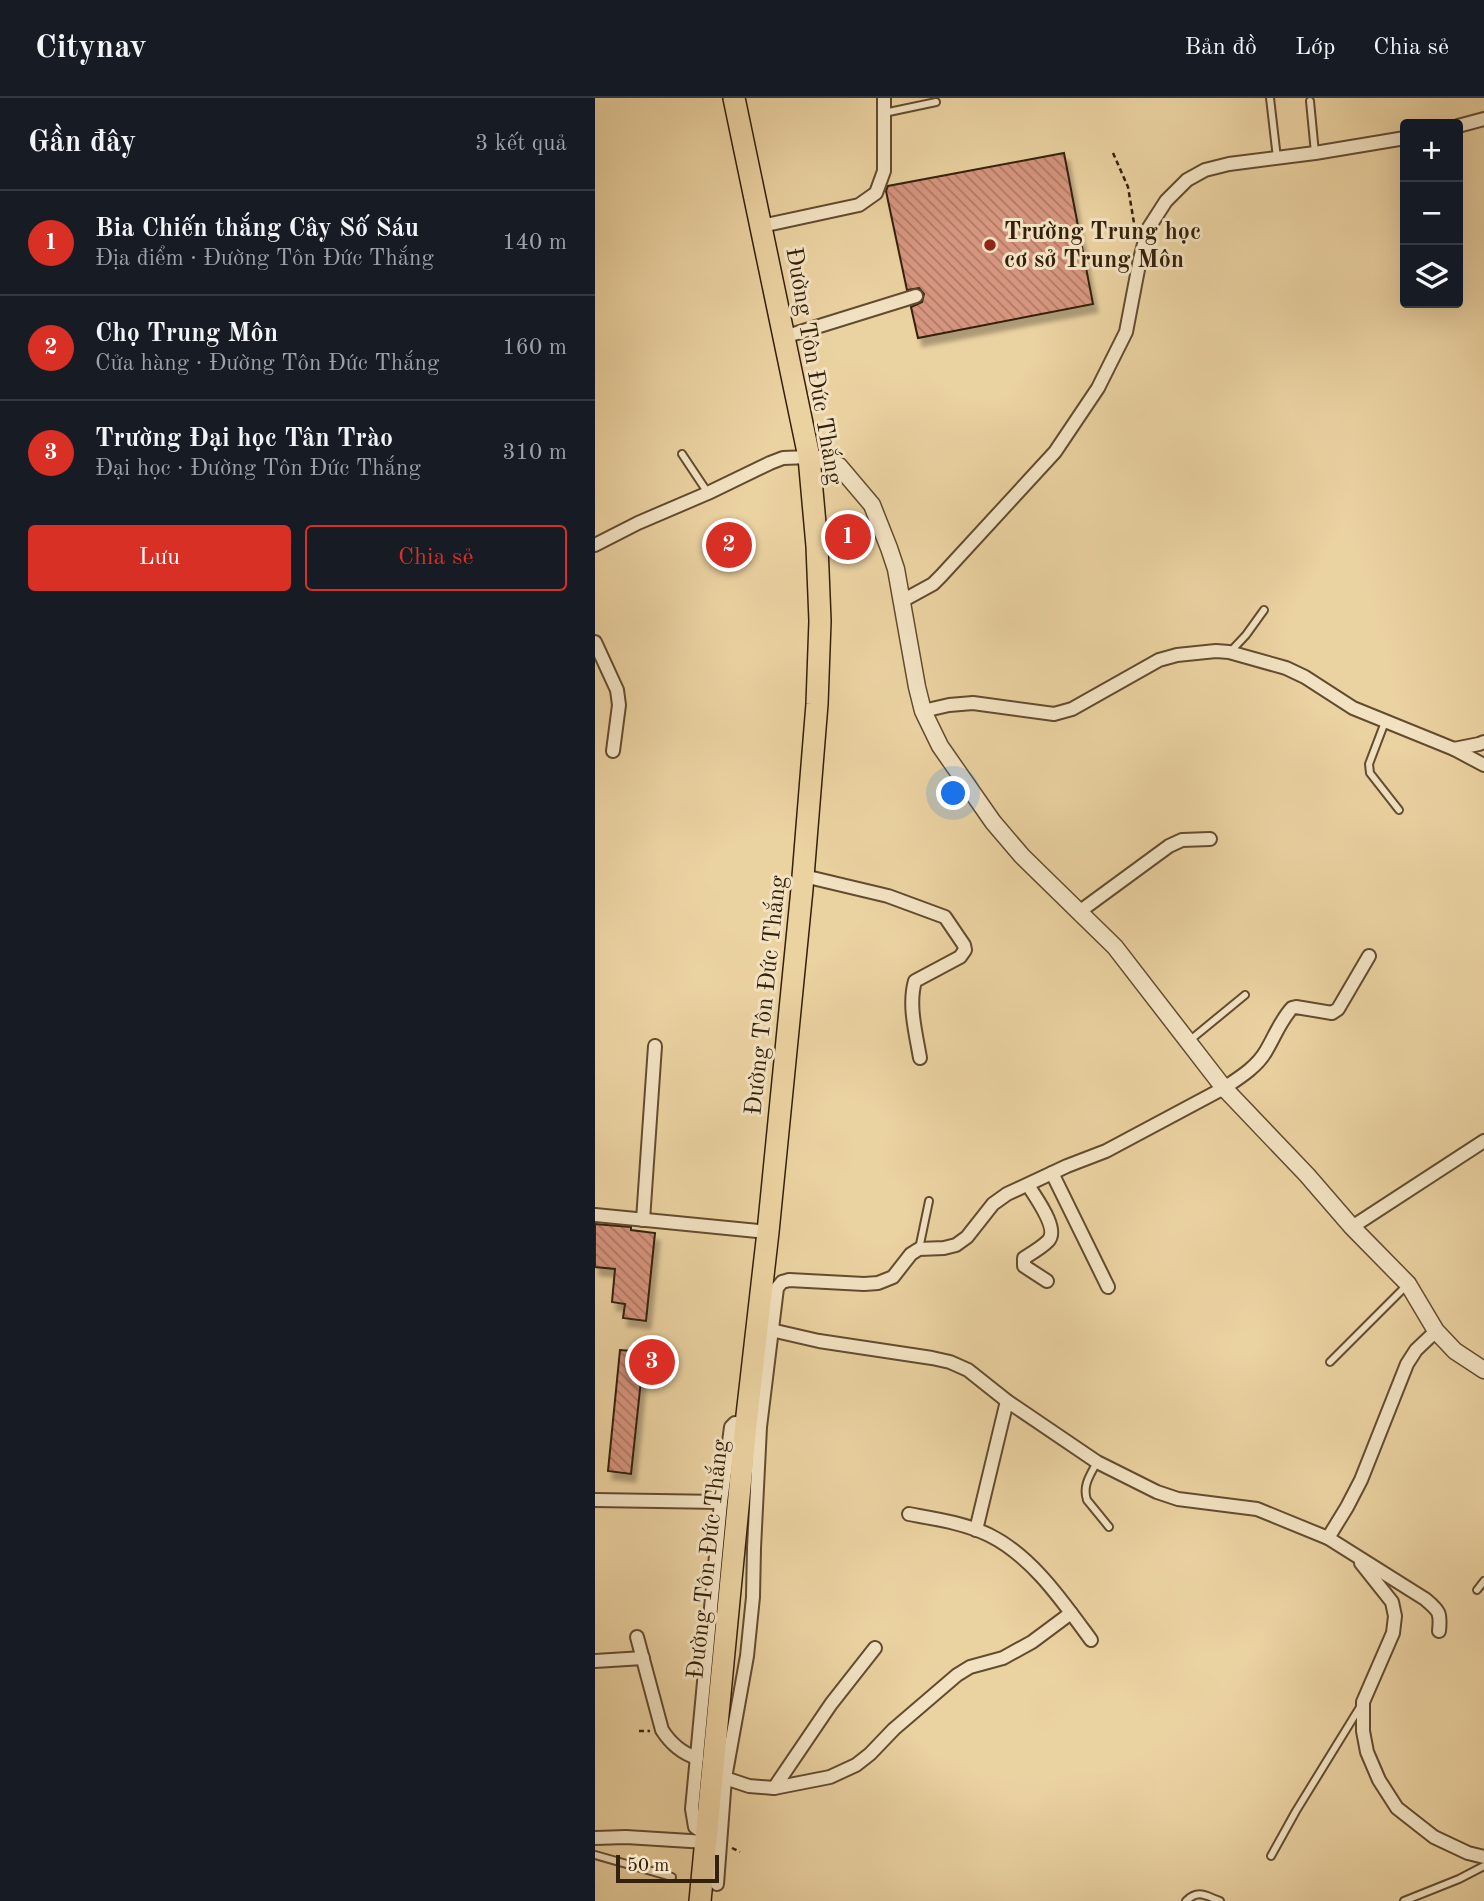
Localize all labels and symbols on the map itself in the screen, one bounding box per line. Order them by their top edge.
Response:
place label: Trường Trung học cơ sở Trung Môn [1004,221,1201,273]
marker: Trường Trung học cơ sở Trung Môn [982,237,998,253]
street label: Đường Tôn Đức Thắng [780,245,848,487]
pin: 1 [825,511,871,563]
pin: 2 [706,519,752,571]
your location [936,776,970,810]
street label: Đường Tôn Đức Thắng [740,874,792,1116]
pin: 3 [629,1336,675,1388]
street label: Đường Tôn Đức Thắng [682,1438,734,1680]
scale bar [616,1852,719,1884]

